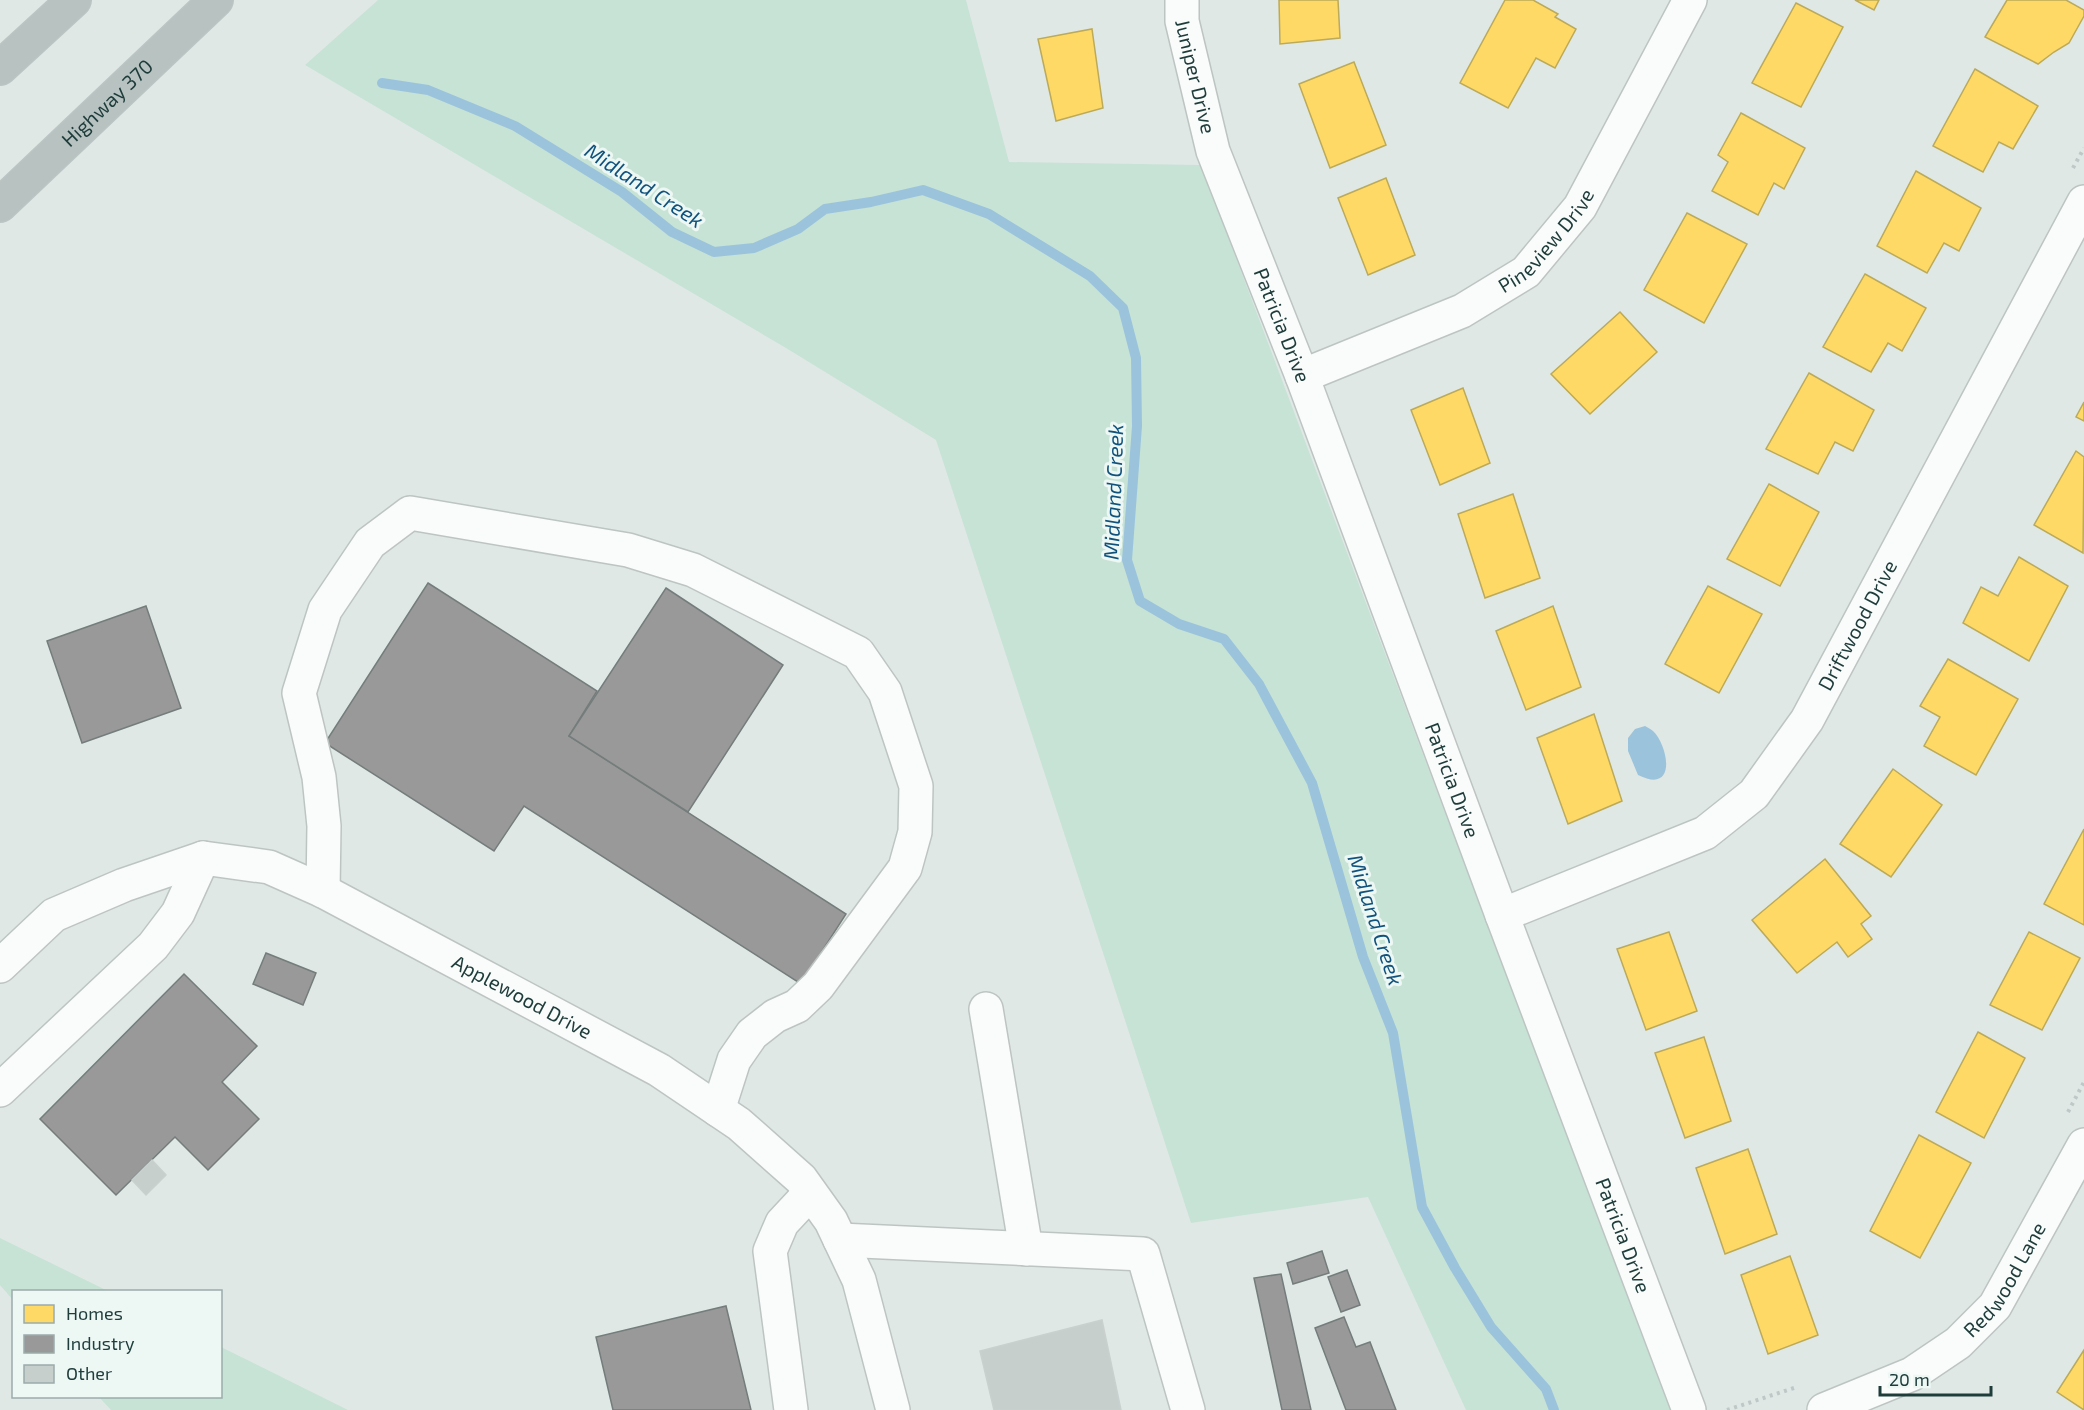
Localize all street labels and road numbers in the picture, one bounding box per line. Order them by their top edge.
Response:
street label: Juniper Drive [1171,17,1221,136]
street label: Highway 370 [56,54,157,151]
street label: Pineview Drive [1493,184,1598,297]
street label: Patricia Drive [1249,264,1316,385]
street label: Driftwood Drive [1812,556,1901,694]
street label: Patricia Drive [1421,719,1485,841]
street label: Applewood Drive [448,949,596,1043]
street label: Patricia Drive [1591,1174,1657,1296]
street label: Redwood Lane [1958,1218,2050,1342]

